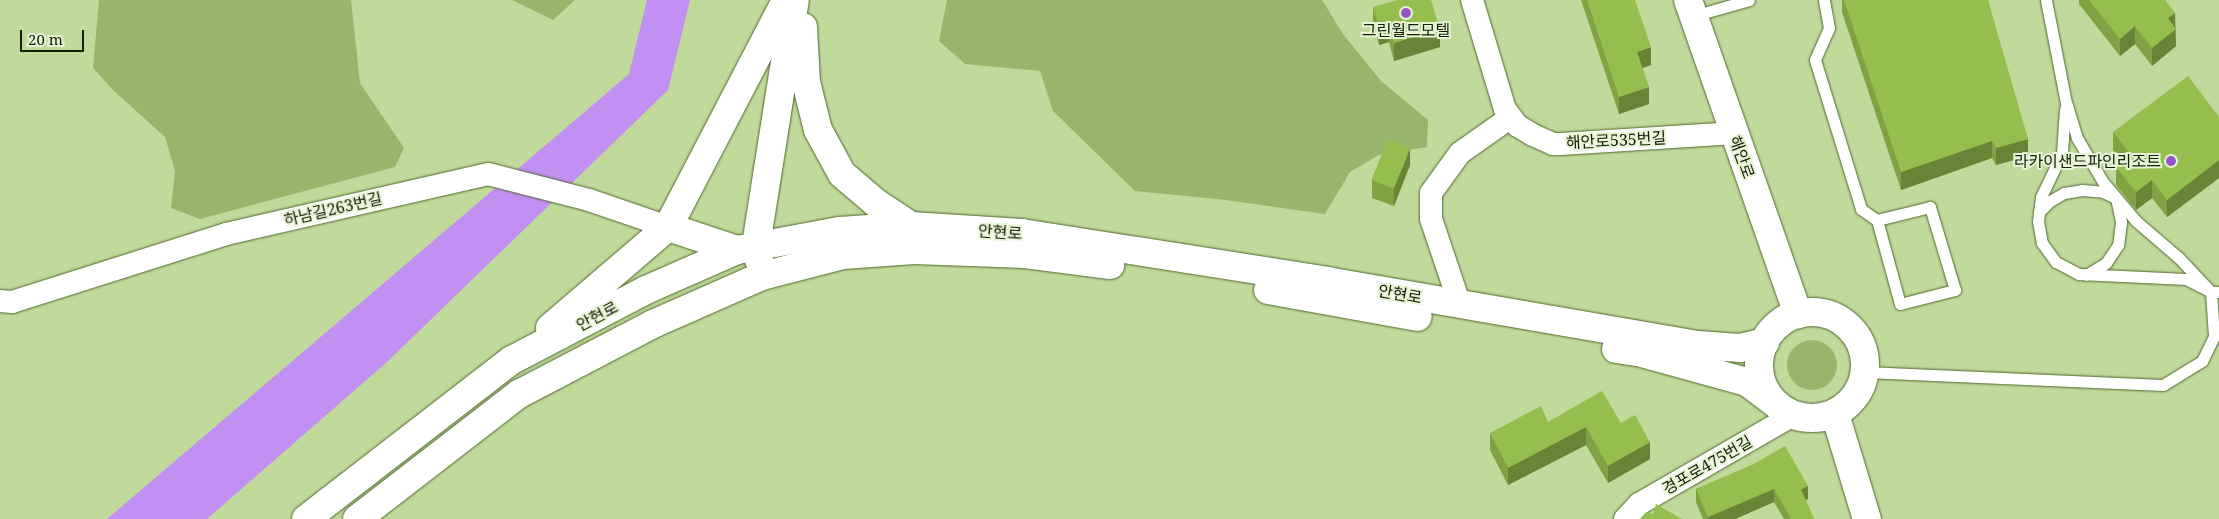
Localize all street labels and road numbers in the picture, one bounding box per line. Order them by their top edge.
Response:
street label: 해안로535번길 [1565,128,1667,152]
street label: 해안로 [1725,133,1759,181]
street label: 하남길263번길 [282,188,384,230]
street label: 안현로 [977,221,1023,243]
street label: 안현로 [1377,281,1423,307]
street label: 안현로 [573,297,621,335]
street label: 경포로475번길 [1659,432,1755,498]

